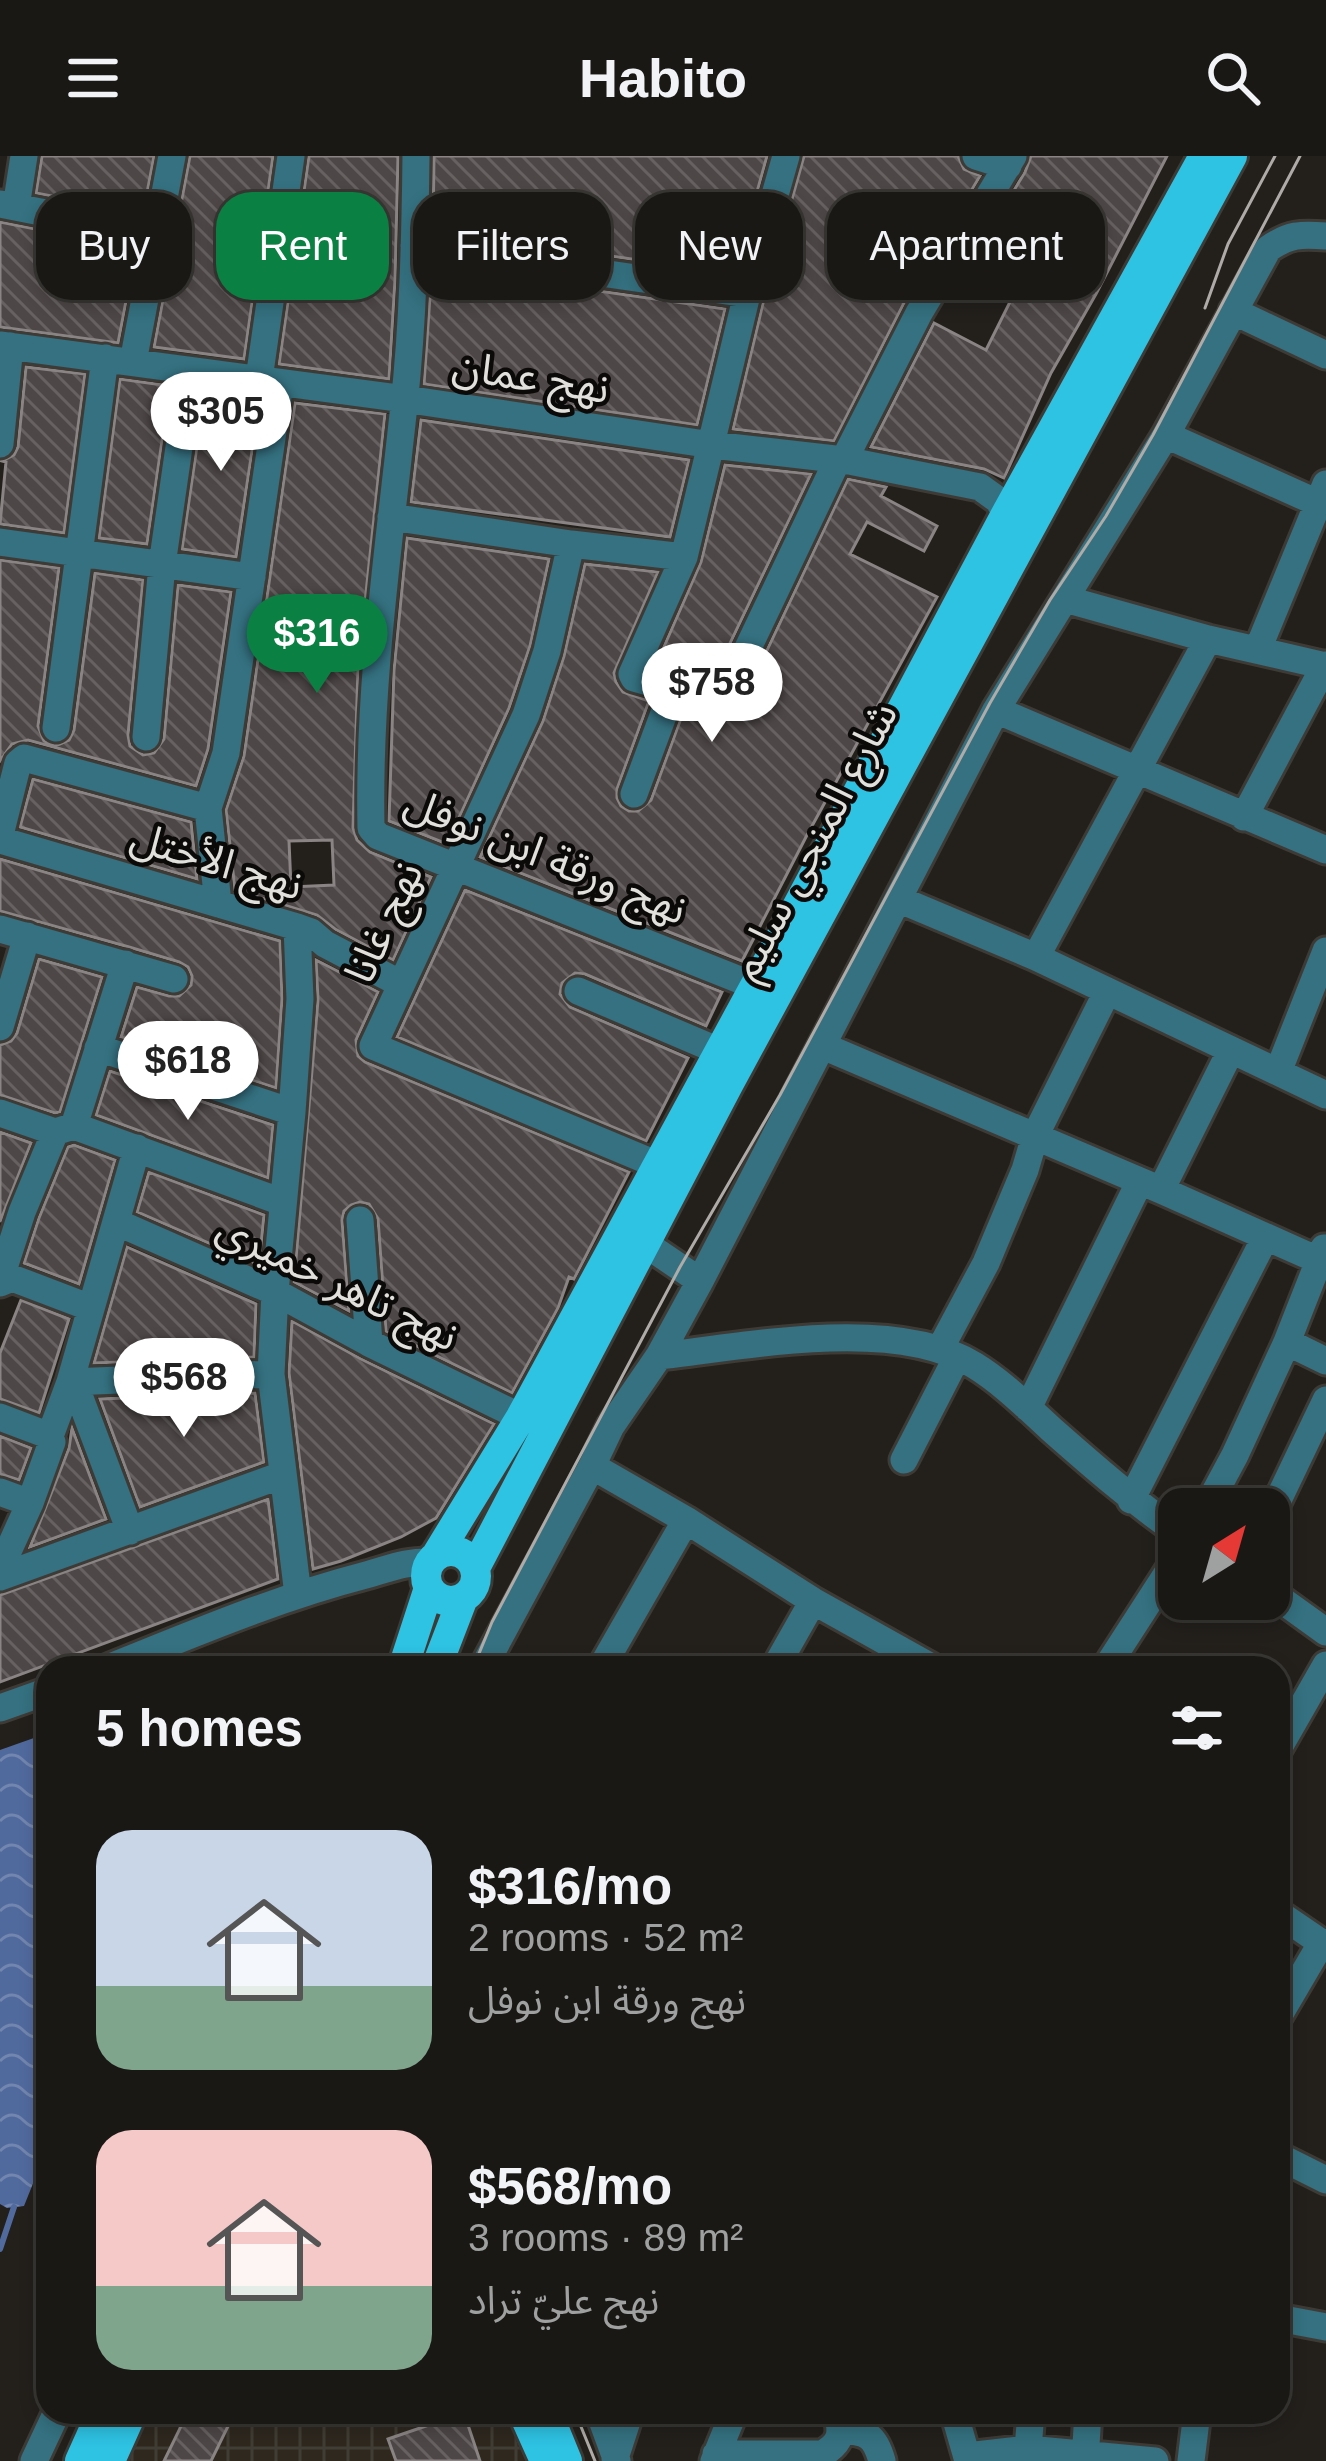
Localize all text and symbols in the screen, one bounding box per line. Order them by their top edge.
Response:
icon: menu [60,45,126,111]
icon: search [1200,45,1266,111]
text: Habito [579,48,747,108]
chip: Buy [36,192,192,300]
chip: Rent [216,192,389,300]
chip: Filters [413,192,611,300]
chip: New [635,192,803,300]
chip: Apartment [827,192,1105,300]
street label: نهج عمان [448,341,613,420]
pin: $305 [150,372,292,474]
text: $305 [178,389,264,432]
pin: $316 [246,594,388,696]
text: $316 [274,611,360,654]
pin: $758 [641,643,783,745]
text: $758 [669,660,755,703]
street label: شارع المنجي سليم [721,694,914,991]
street label: نهج ورقة ابن نوفل [395,778,693,941]
street label: نهج الأختل [123,812,308,916]
street label: نهج غانا [335,854,439,994]
pin: $618 [117,1021,259,1123]
text: $618 [145,1038,231,1081]
street label: نهج تاهر خميري [206,1203,466,1368]
pin: $568 [113,1338,255,1440]
text: $568 [141,1355,227,1398]
north arrow [1158,1488,1290,1620]
map controls [1158,1488,1290,1620]
icon: filters [1164,1695,1230,1761]
text: 5 homes [96,1700,303,1757]
text: $316/mo [468,1858,672,1915]
icon: home [192,1878,336,2022]
text: 2 rooms · 52 m² [468,1916,743,1959]
text: نهج ورقة ابن نوفل [468,1979,746,2022]
text: $568/mo [468,2158,672,2215]
icon: home [192,2178,336,2322]
text: 3 rooms · 89 m² [468,2216,743,2259]
text: نهج عليّ تراد [468,2279,659,2322]

